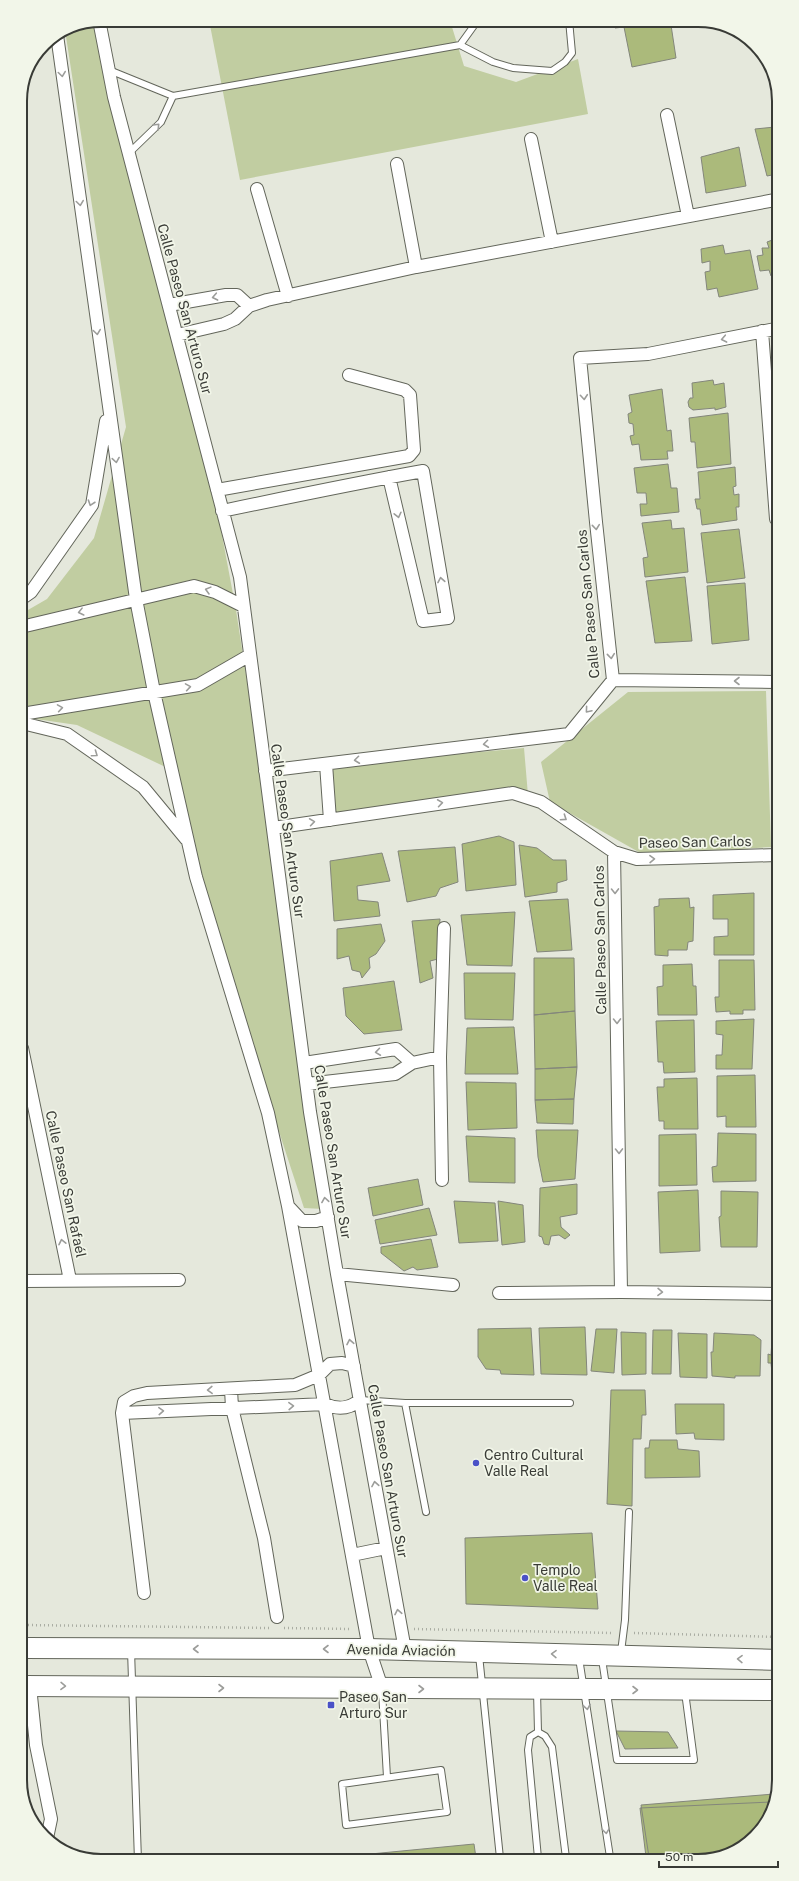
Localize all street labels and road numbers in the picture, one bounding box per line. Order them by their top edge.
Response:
street label: Calle Paseo San Arturo Sur [154,222,216,396]
street label: Calle Paseo San Carlos [574,529,602,679]
street label: Calle Paseo San Arturo Sur [268,743,308,919]
street label: Paseo San Carlos [638,833,752,851]
street label: Calle Paseo San Carlos [591,865,609,1015]
street label: Calle Paseo San Arturo Sur [311,1064,355,1240]
street label: Calle Paseo San Rafaél [43,1109,89,1259]
street label: Calle Paseo San Arturo Sur [365,1383,411,1559]
street label: Avenida Aviación [346,1641,456,1659]

